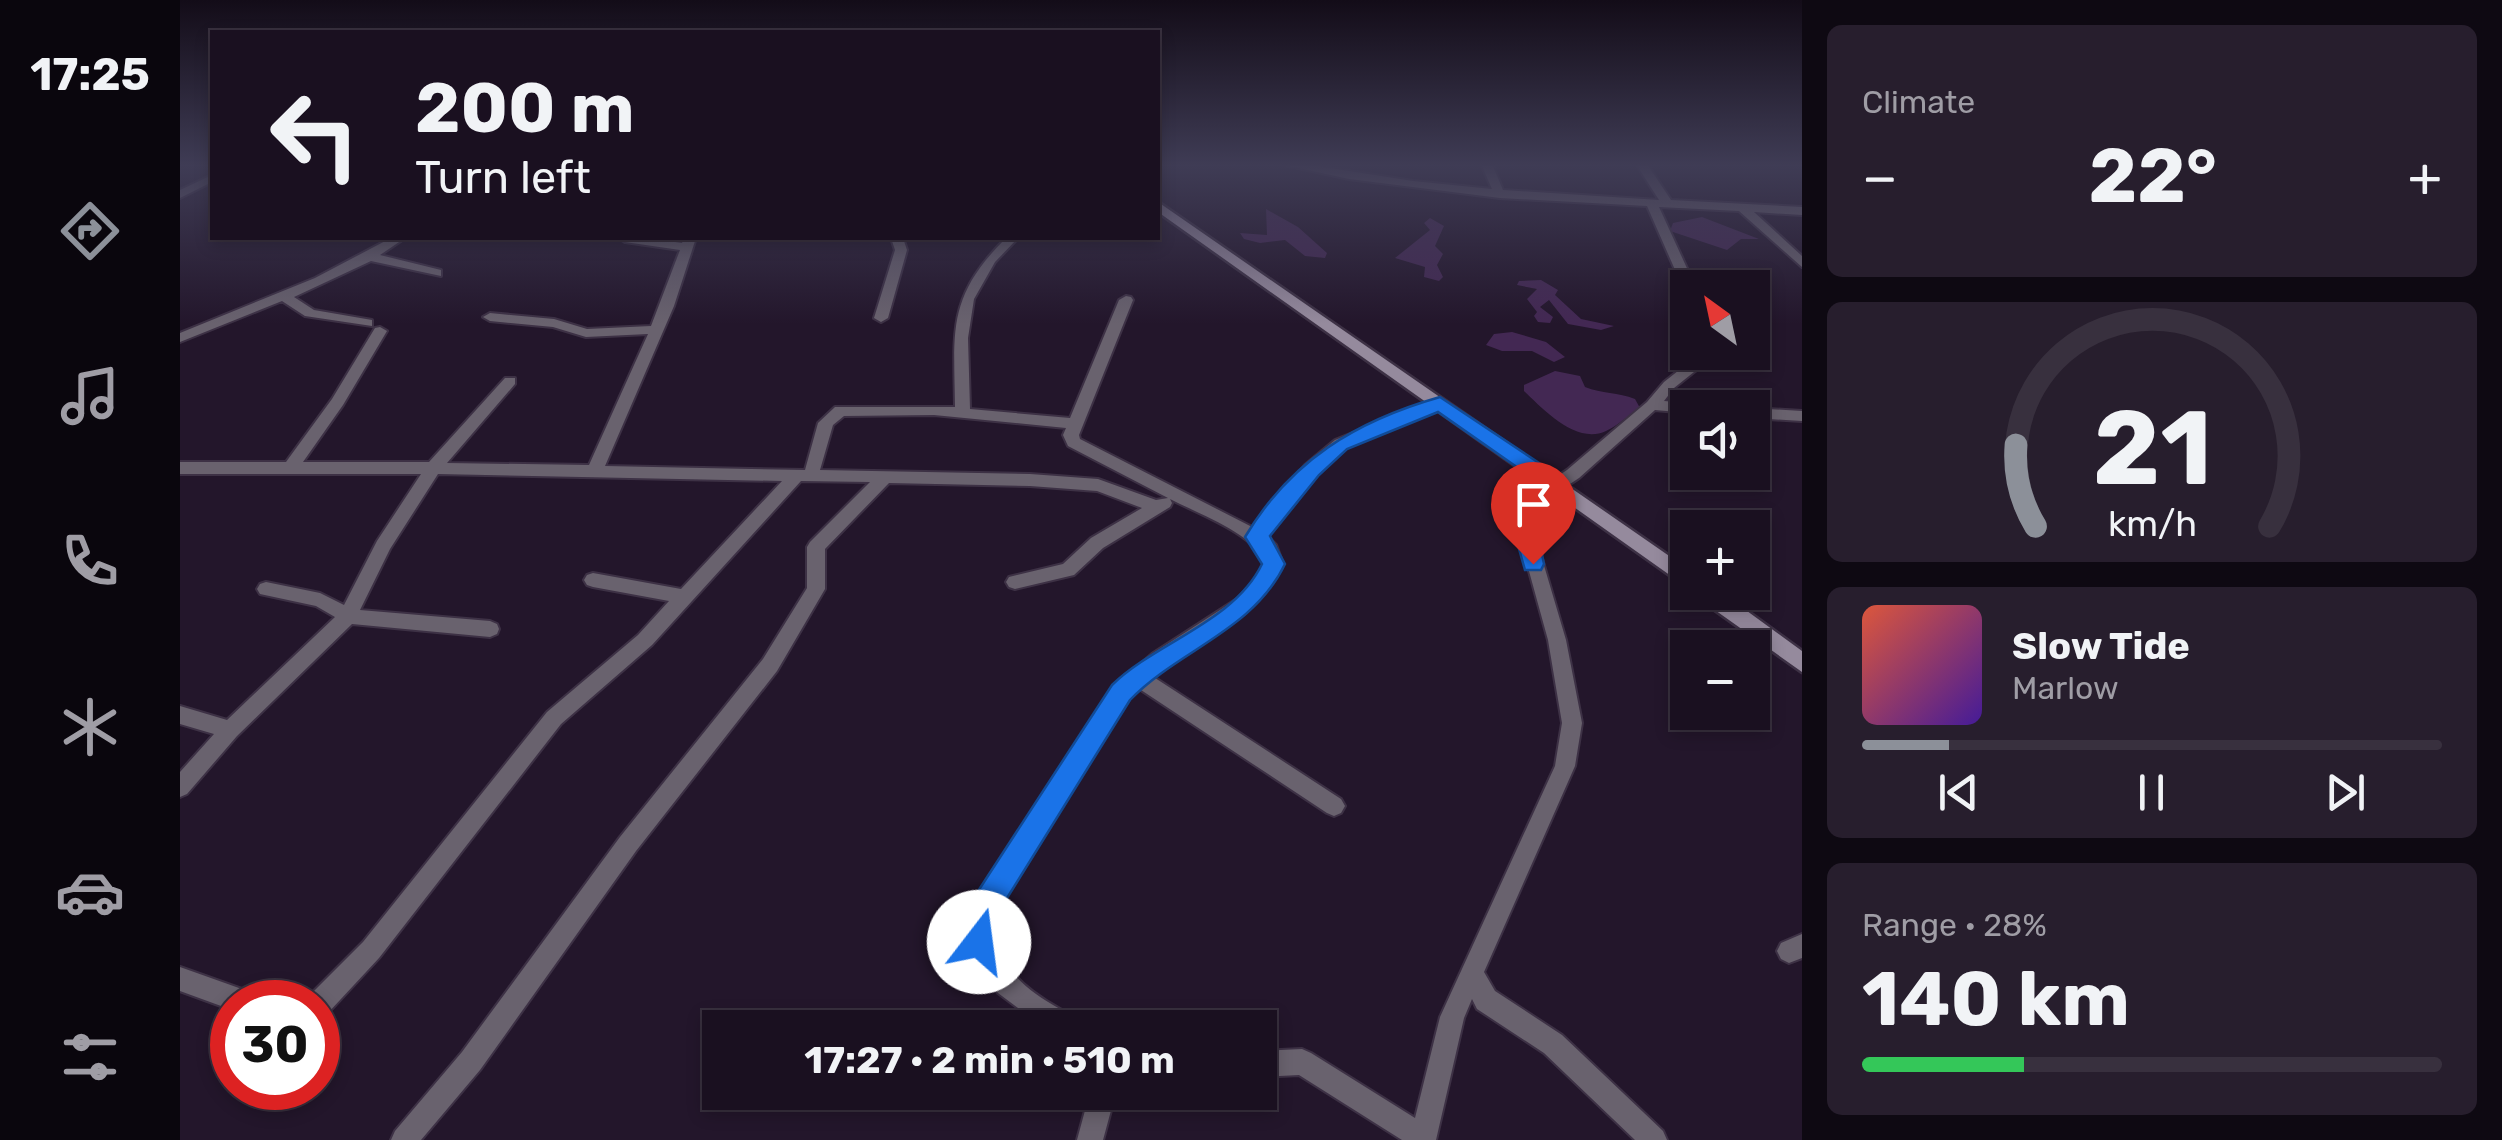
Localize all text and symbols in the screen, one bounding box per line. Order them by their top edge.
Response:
text: 17:25 [30,48,150,101]
text: 200 m [415,67,635,150]
icon: left [250,70,380,200]
text: Climate [1862,83,1975,121]
text: 22° [2089,132,2217,221]
text: − [1862,145,1898,210]
text: + [2408,145,2442,210]
text: Turn left [415,151,591,204]
icon: directions [55,196,125,266]
north arrow [1670,270,1770,370]
map controls [1670,270,1770,730]
icon: music [55,361,125,431]
text: 21 [2092,387,2212,510]
button: sound [1670,390,1770,490]
pin [1491,462,1576,565]
icon: arrive [1506,477,1561,532]
text: km/h [2107,503,2197,545]
button: + [1670,510,1770,610]
icon: phone [55,526,125,596]
text: Slow Tide [2012,623,2190,669]
button: − [1670,630,1770,730]
text: Marlow [2012,669,2119,707]
icon: climate [55,692,125,762]
icon: previous [1931,765,1986,820]
icon: pause [2124,765,2179,820]
icon: next [2318,765,2373,820]
icon: car [55,857,125,927]
position arrow [927,890,1031,994]
text: Range · 28% [1862,906,2047,944]
text: 140 km [1862,955,2130,1044]
speed limit sign: 30 [210,980,340,1110]
icon: filters [55,1022,125,1092]
text: 17:27 · 2 min · 510 m [804,1037,1175,1083]

